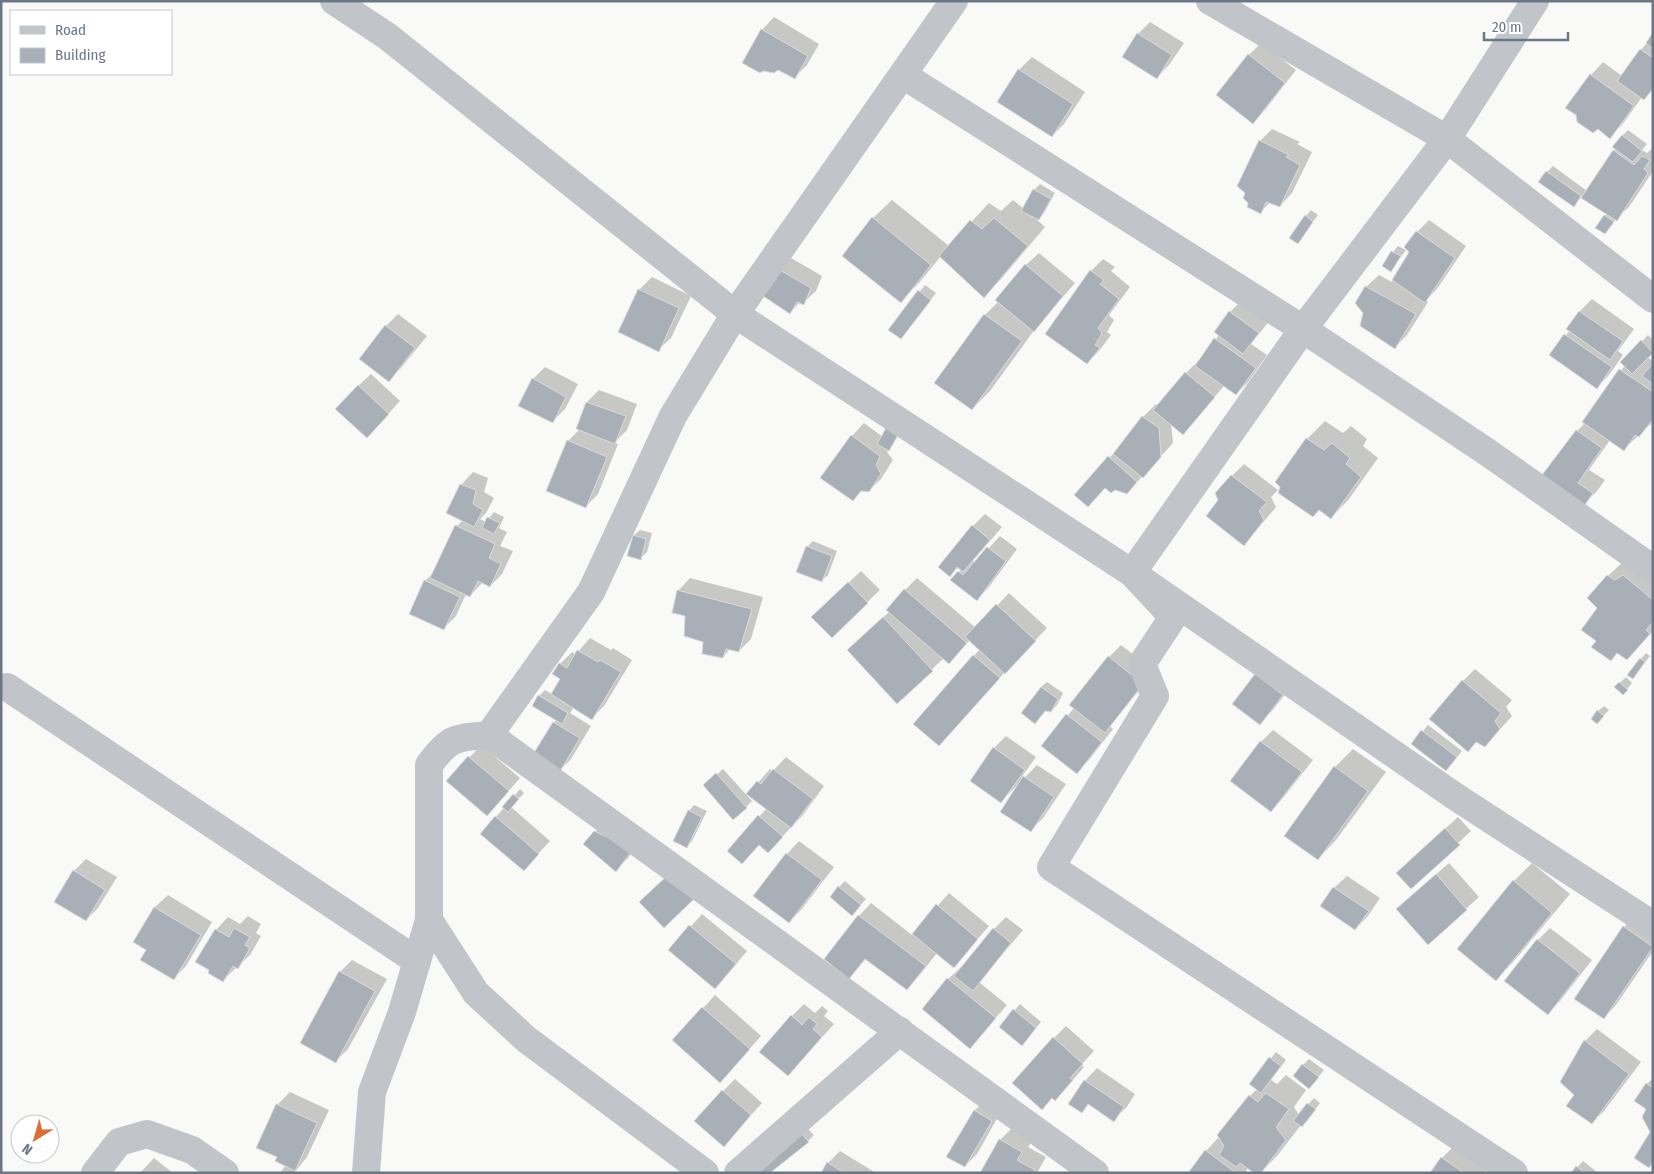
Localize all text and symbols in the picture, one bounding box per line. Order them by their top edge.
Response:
legend [10,10,172,75]
scale bar [1484,10,1568,42]
text: 20 m [1492,18,1522,36]
text: Road [55,21,86,39]
text: Building [55,46,106,64]
north arrow [10,1114,60,1164]
text: N [19,1140,36,1158]

